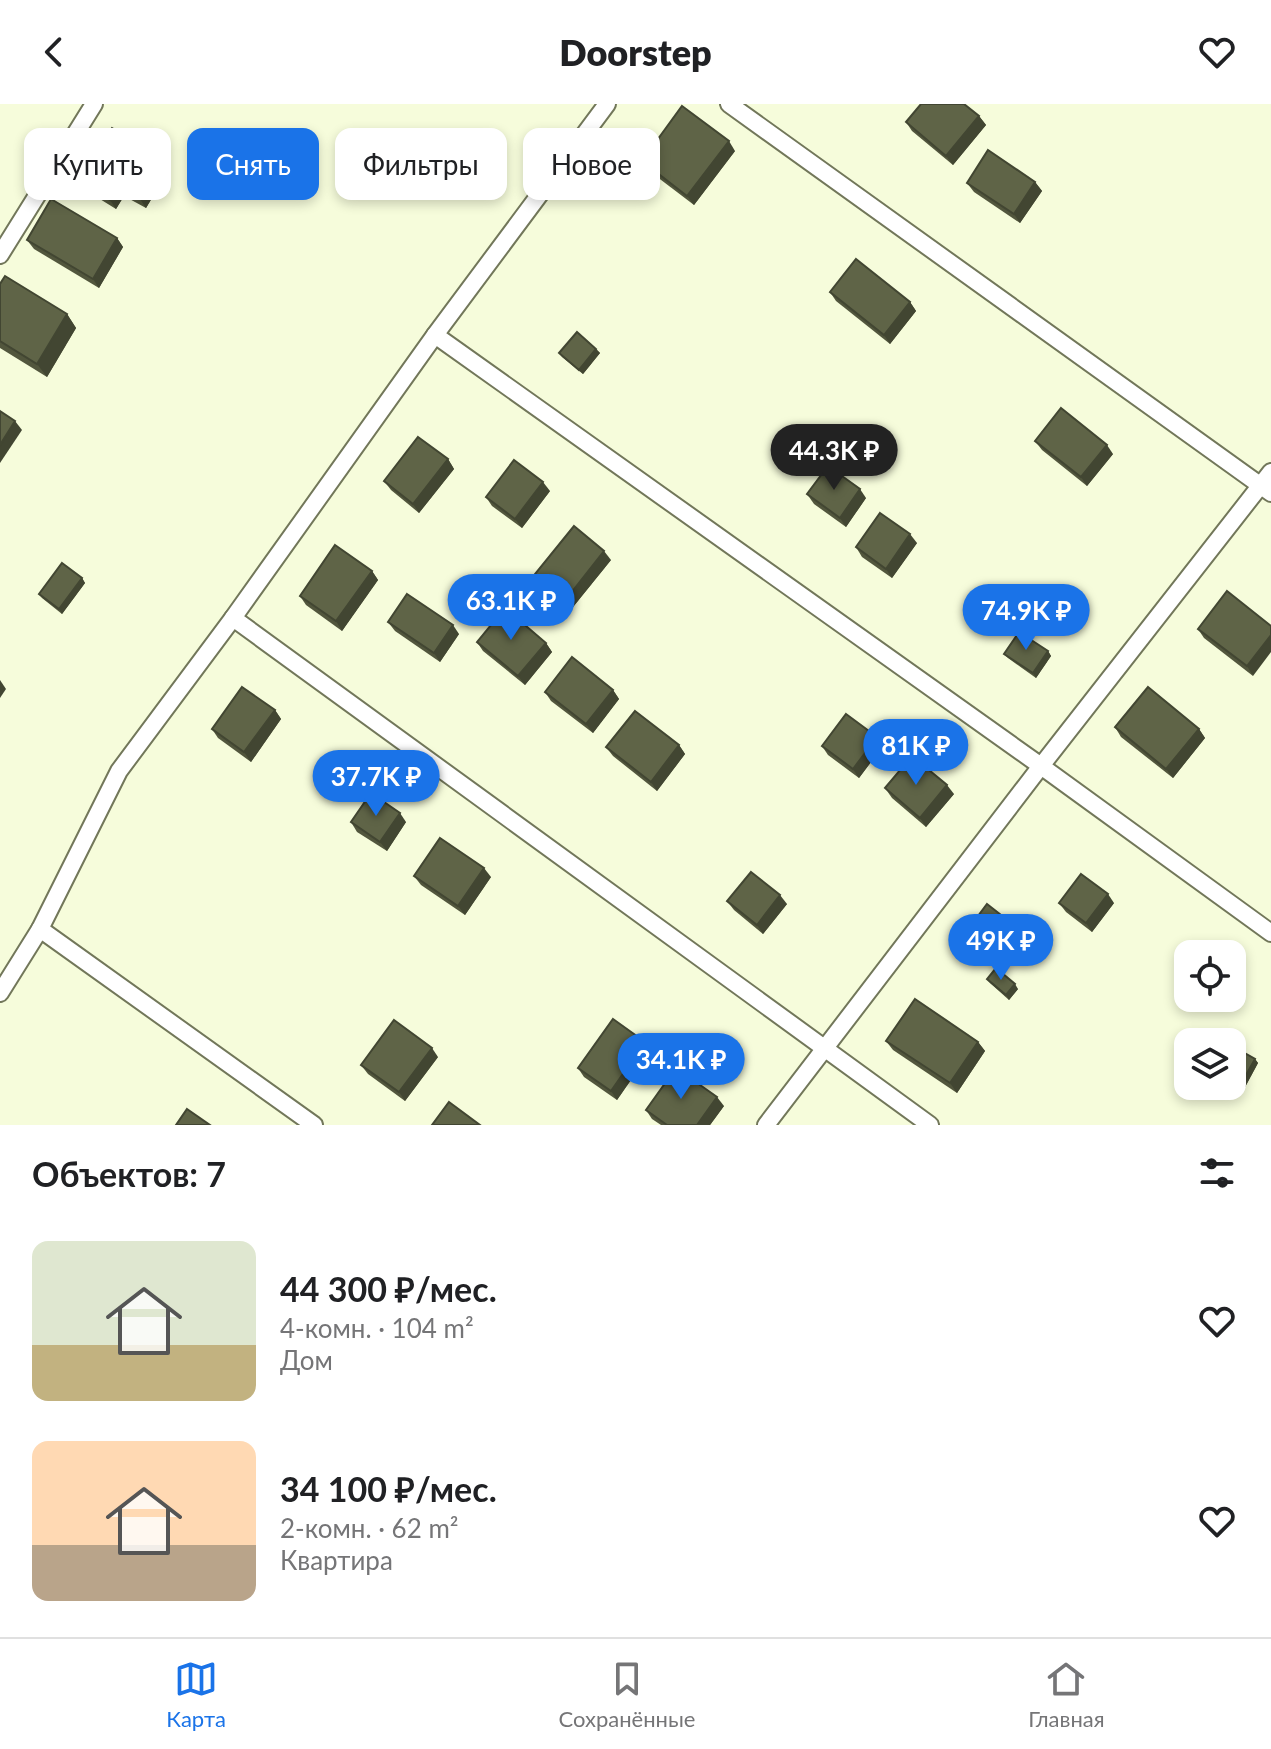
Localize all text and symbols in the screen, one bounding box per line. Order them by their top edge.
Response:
icon: back [32,30,76,74]
text: Doorstep [559,30,712,74]
icon: heart [1195,30,1239,74]
chip: Купить [24,128,171,200]
chip: Снять [187,128,319,200]
chip: Фильтры [335,128,507,200]
chip: Новое [523,128,660,200]
pin: 44.3K ₽ [760,424,908,492]
text: 44.3K ₽ [789,434,879,466]
pin: 63.1K ₽ [437,574,585,642]
text: 63.1K ₽ [466,584,556,616]
pin: 74.9K ₽ [952,584,1100,652]
text: 74.9K ₽ [981,594,1071,626]
pin: 81K ₽ [860,719,972,787]
text: 81K ₽ [881,729,951,761]
pin: 37.7K ₽ [302,750,450,818]
text: 37.7K ₽ [331,760,421,792]
pin: 49K ₽ [945,914,1057,982]
text: 49K ₽ [966,924,1036,956]
map controls [1174,940,1246,1100]
button: locate [1174,940,1246,1012]
button: layers [1174,1028,1246,1100]
pin: 34.1K ₽ [607,1033,755,1101]
text: 34.1K ₽ [636,1043,726,1075]
icon: filters [1195,1151,1239,1195]
text: Объектов: 7 [32,1153,226,1194]
text: 44 300 ₽/мес. [280,1268,497,1309]
icon: home [96,1273,192,1369]
icon: heart [1195,1299,1239,1343]
text: 4-комн. · 104 m² [280,1312,474,1344]
text: Дом [280,1344,333,1376]
text: 34 100 ₽/мес. [280,1468,497,1509]
icon: home [96,1473,192,1569]
icon: heart [1195,1499,1239,1543]
text: 2-комн. · 62 m² [280,1512,459,1544]
text: Квартира [280,1544,393,1576]
tab: Карта [166,1657,226,1732]
tab: Сохранённые [559,1657,695,1732]
tab: Главная [1028,1657,1105,1732]

